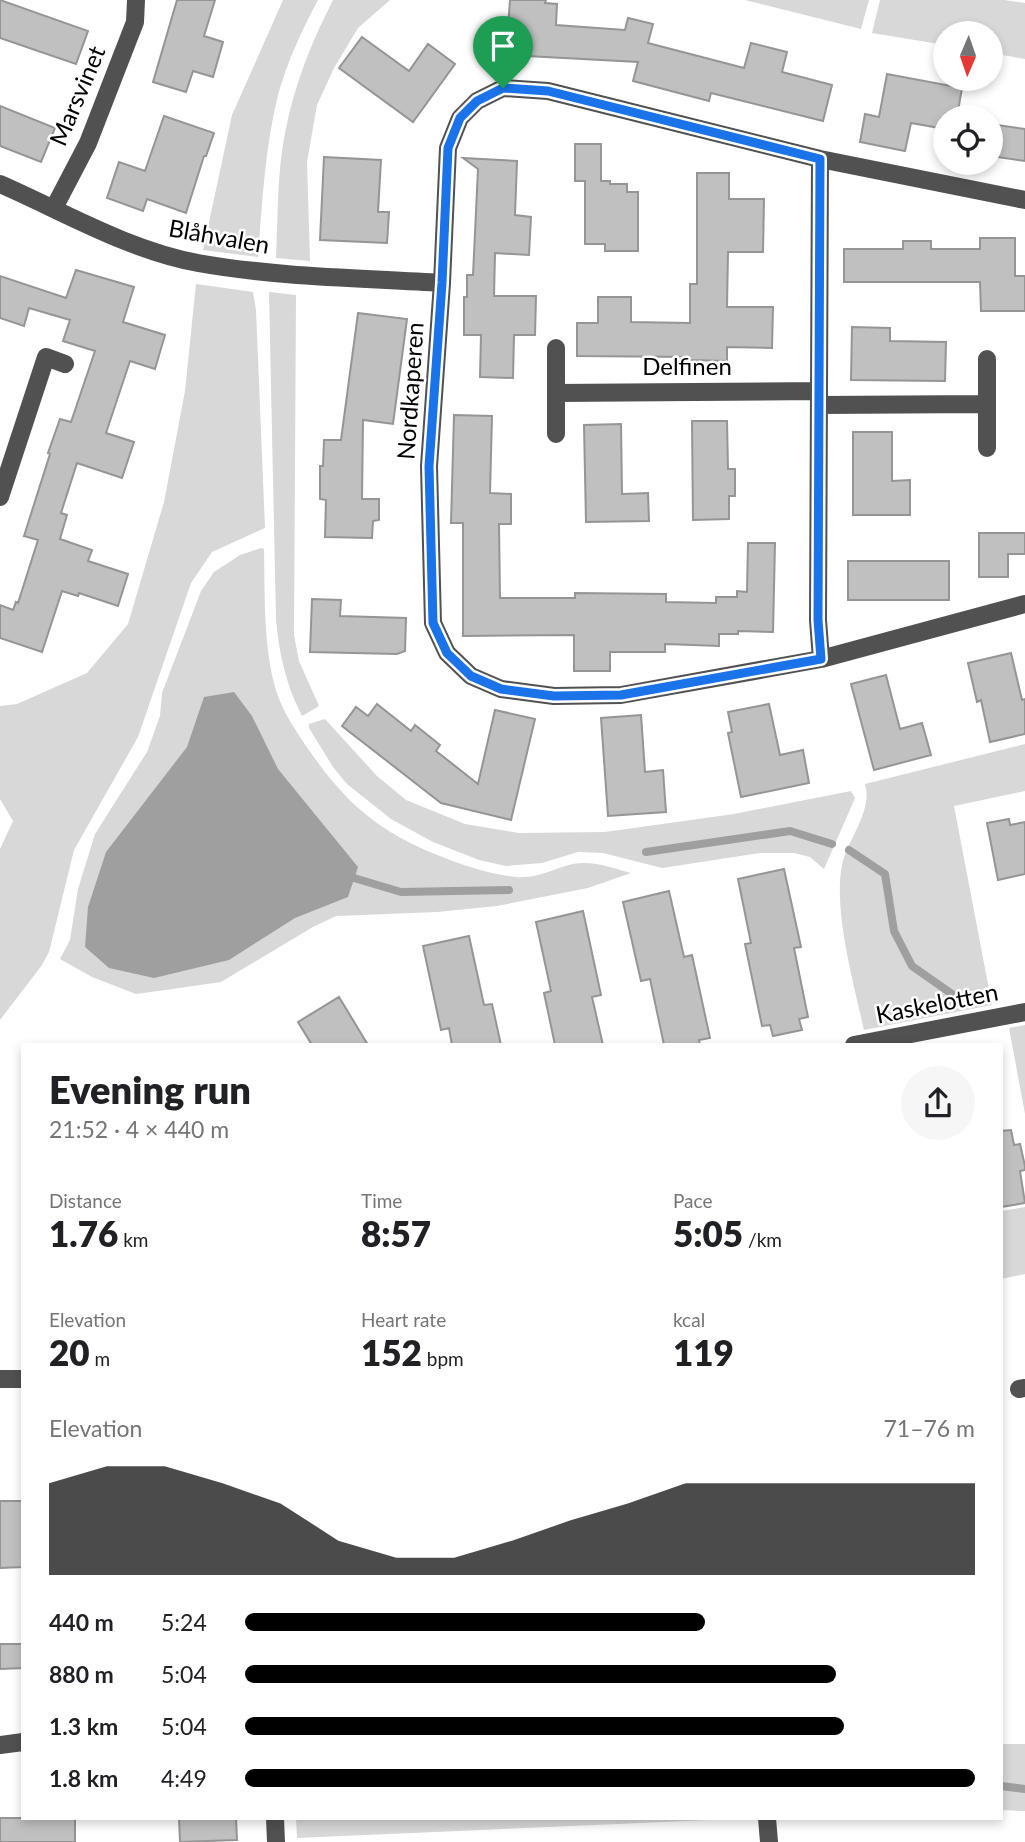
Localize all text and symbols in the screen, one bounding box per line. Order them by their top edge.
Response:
pin [473,16,533,88]
north arrow [933,21,1003,91]
map controls [933,21,1003,175]
icon: arrive [484,27,522,65]
street label: Marsvinet [43,41,111,150]
button: locate [933,105,1003,175]
street label: Blåhvalen [167,212,272,259]
street label: Nordkaperen [390,321,429,461]
street label: Delfinen [642,351,732,380]
street label: Kaskelotten [873,976,1000,1029]
text: Evening run [49,1066,251,1112]
button: share [901,1066,975,1140]
text: 21:52 · 4 × 440 m [49,1115,229,1143]
text: Distance [49,1189,122,1212]
text: Time [361,1189,402,1212]
text: Pace [673,1189,712,1212]
text: 1.76 [49,1212,118,1254]
text: 8:57 [361,1212,431,1254]
text: 5:05 [673,1212,743,1254]
text: km [118,1228,148,1251]
text: /km [743,1228,782,1251]
text: Elevation [49,1308,126,1331]
text: Heart rate [361,1308,446,1331]
text: kcal [673,1308,705,1331]
text: 20 [49,1331,90,1373]
text: 152 [361,1331,422,1373]
text: 119 [673,1331,734,1373]
text: m [90,1347,110,1370]
text: bpm [422,1347,464,1370]
text: Elevation [49,1414,142,1442]
text: 71–76 m [883,1414,975,1442]
text: 440 m [49,1608,114,1636]
text: 5:24 [161,1608,207,1636]
text: 880 m [49,1660,114,1688]
text: 5:04 [161,1660,207,1688]
text: 1.3 km [49,1712,118,1740]
text: 5:04 [161,1712,207,1740]
text: 1.8 km [49,1764,118,1792]
text: 4:49 [161,1764,207,1792]

